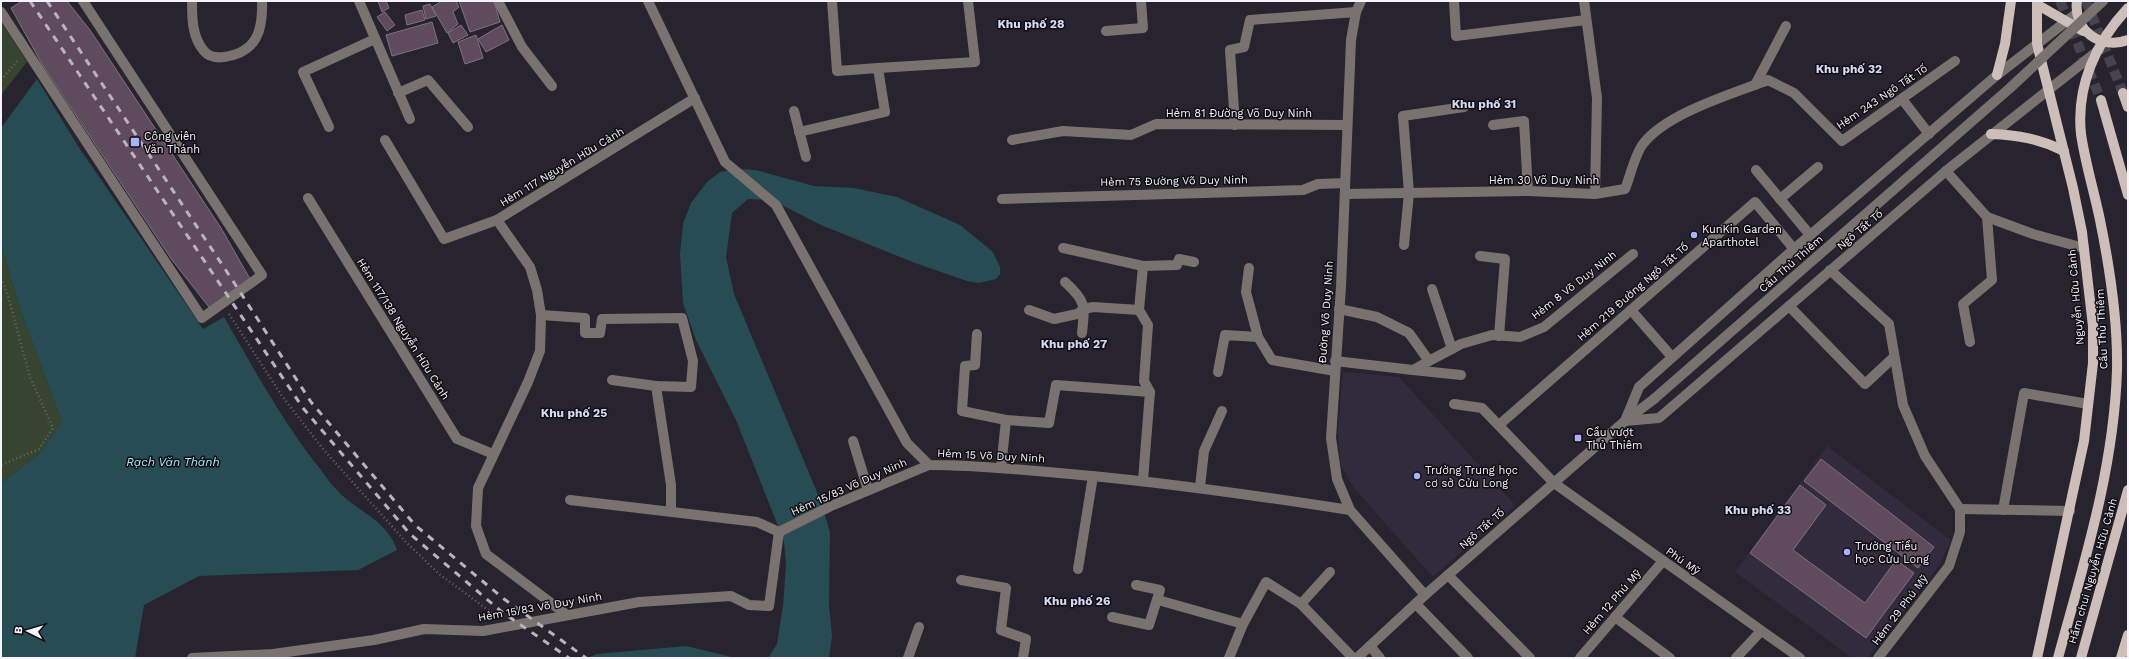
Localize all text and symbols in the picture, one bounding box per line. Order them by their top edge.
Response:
district label: Khu phố 28 [998,17,1064,31]
street label: Hẻm 243 Ngô Tất Tố [1834,61,1930,132]
district label: Khu phố 32 [1816,62,1882,76]
district label: Khu phố 31 [1452,97,1516,111]
street label: Hẻm 81 Đường Võ Duy Ninh [1166,107,1312,120]
street label: Hẻm 117 Nguyễn Hữu Cảnh [497,124,626,209]
place label: Công viên Văn Thánh [144,130,200,156]
marker: Công viên Văn Thánh [129,136,141,148]
street label: Hẻm 75 Đường Võ Duy Ninh [1100,173,1248,189]
street label: Hẻm 30 Võ Duy Ninh [1489,174,1599,187]
street label: Ngô Tất Tố [1835,207,1886,253]
place label: KunKin Garden Aparthotel [1702,223,1782,249]
marker: KunKin Garden Aparthotel [1689,230,1699,240]
street label: Cầu Thủ Thiêm [1756,233,1826,295]
street label: Hẻm 219 Đường Ngô Tất Tố [1575,240,1692,344]
street label: Hẻm 8 Võ Duy Ninh [1529,248,1619,322]
street label: Nguyễn Hữu Cảnh [2064,249,2087,345]
street label: Hẻm 117/138 Nguyễn Hữu Cảnh [354,255,453,402]
street label: Đường Võ Duy Ninh [1316,260,1336,364]
street label: Cầu Thủ Thiêm [2093,288,2111,370]
district label: Khu phố 27 [1041,337,1107,351]
district label: Khu phố 25 [541,406,607,420]
place label: Cầu vượt Thủ Thiêm [1586,426,1642,452]
marker: Cầu vượt Thủ Thiêm [1573,433,1583,443]
street label: Hẻm 15 Võ Duy Ninh [937,447,1045,465]
water label: Rạch Văn Thánh [126,455,220,469]
street label: Hẻm 15/83 Võ Duy Ninh [789,456,909,518]
place label: Trường Trung học cơ sở Cửu Long [1425,464,1518,490]
marker: Trường Trung học cơ sở Cửu Long [1412,471,1422,481]
street label: Hầm chui Nguyễn Hữu Cảnh [2065,496,2120,645]
district label: Khu phố 33 [1725,503,1791,517]
street label: Ngô Tất Tố [1457,506,1508,552]
place label: Trường Tiểu học Cửu Long [1855,540,1929,566]
street label: Phú Mỹ [1663,544,1703,578]
marker: Trường Tiểu học Cửu Long [1842,547,1852,557]
street label: Hẻm 12 Phú Mỹ [1580,567,1644,637]
street label: Hẻm 29 Phú Mỹ [1869,572,1931,648]
street label: Hẻm 15/83 Võ Duy Ninh [477,590,603,624]
district label: Khu phố 26 [1044,594,1110,608]
north arrow [8,611,48,651]
text: B [12,625,25,634]

